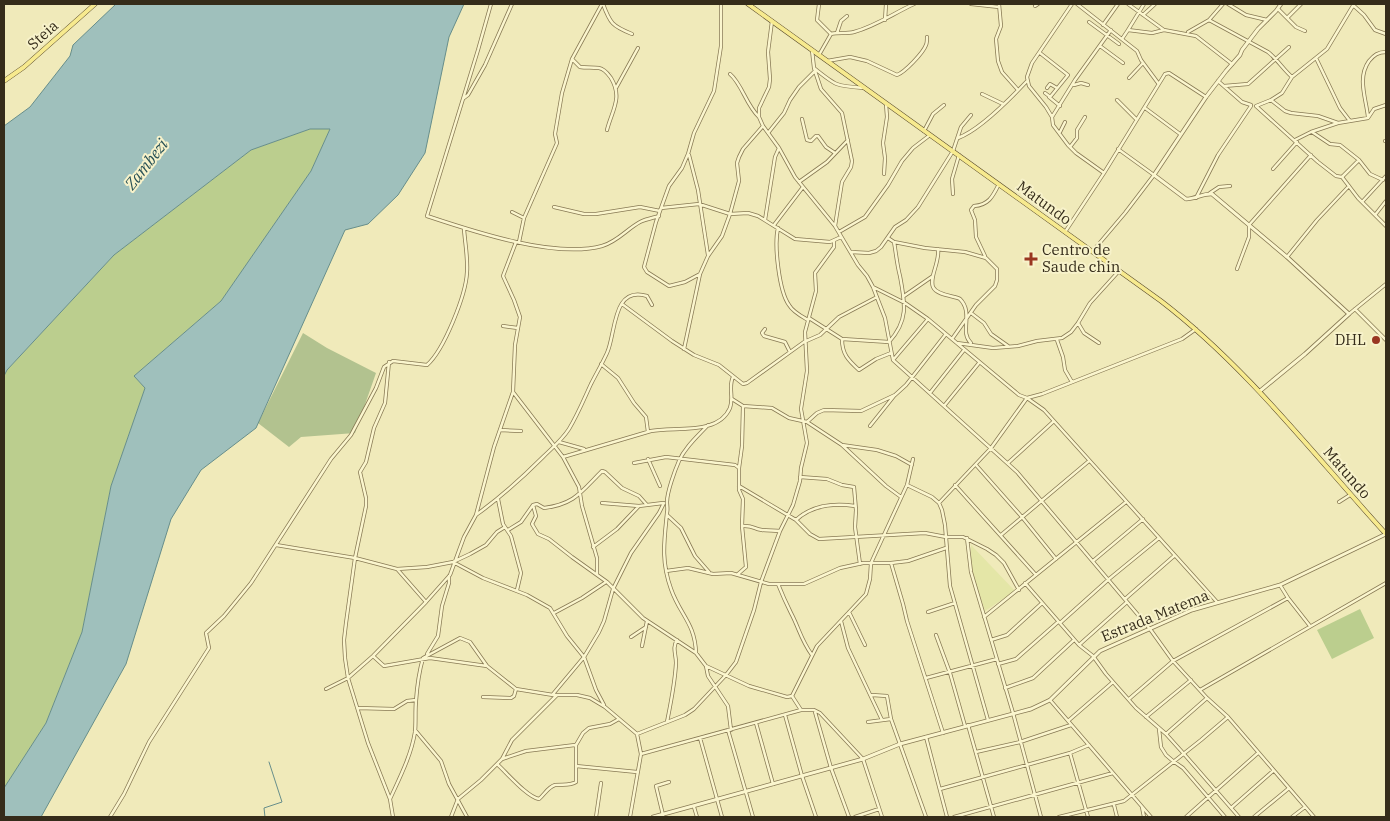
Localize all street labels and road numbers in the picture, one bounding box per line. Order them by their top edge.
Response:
street label: Steia [23,16,62,53]
street label: Matundo [1013,176,1075,229]
street label: Matundo [1320,443,1375,503]
street label: Estrada Matema [1098,585,1212,646]

